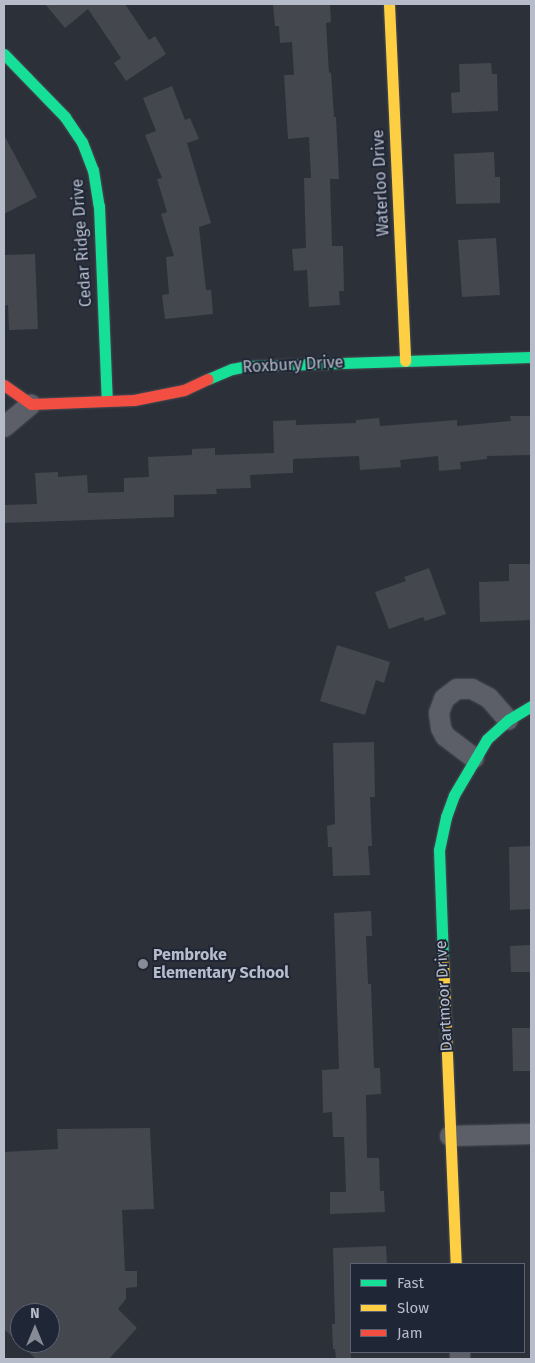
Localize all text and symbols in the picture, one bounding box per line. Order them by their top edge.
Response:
street label: Waterloo Drive [369,129,393,237]
street label: Cedar Ridge Drive [68,178,96,308]
street label: Roxbury Drive [242,353,344,377]
street label: Dartmoor Drive [432,940,456,1052]
place label: Pembroke Elementary School [153,945,289,983]
marker: Pembroke Elementary School [137,958,149,970]
legend [350,1263,525,1353]
text: Fast [397,1274,424,1292]
text: Slow [397,1299,429,1317]
north arrow [10,1303,60,1353]
text: N [30,1305,40,1322]
text: Jam [397,1324,423,1342]

